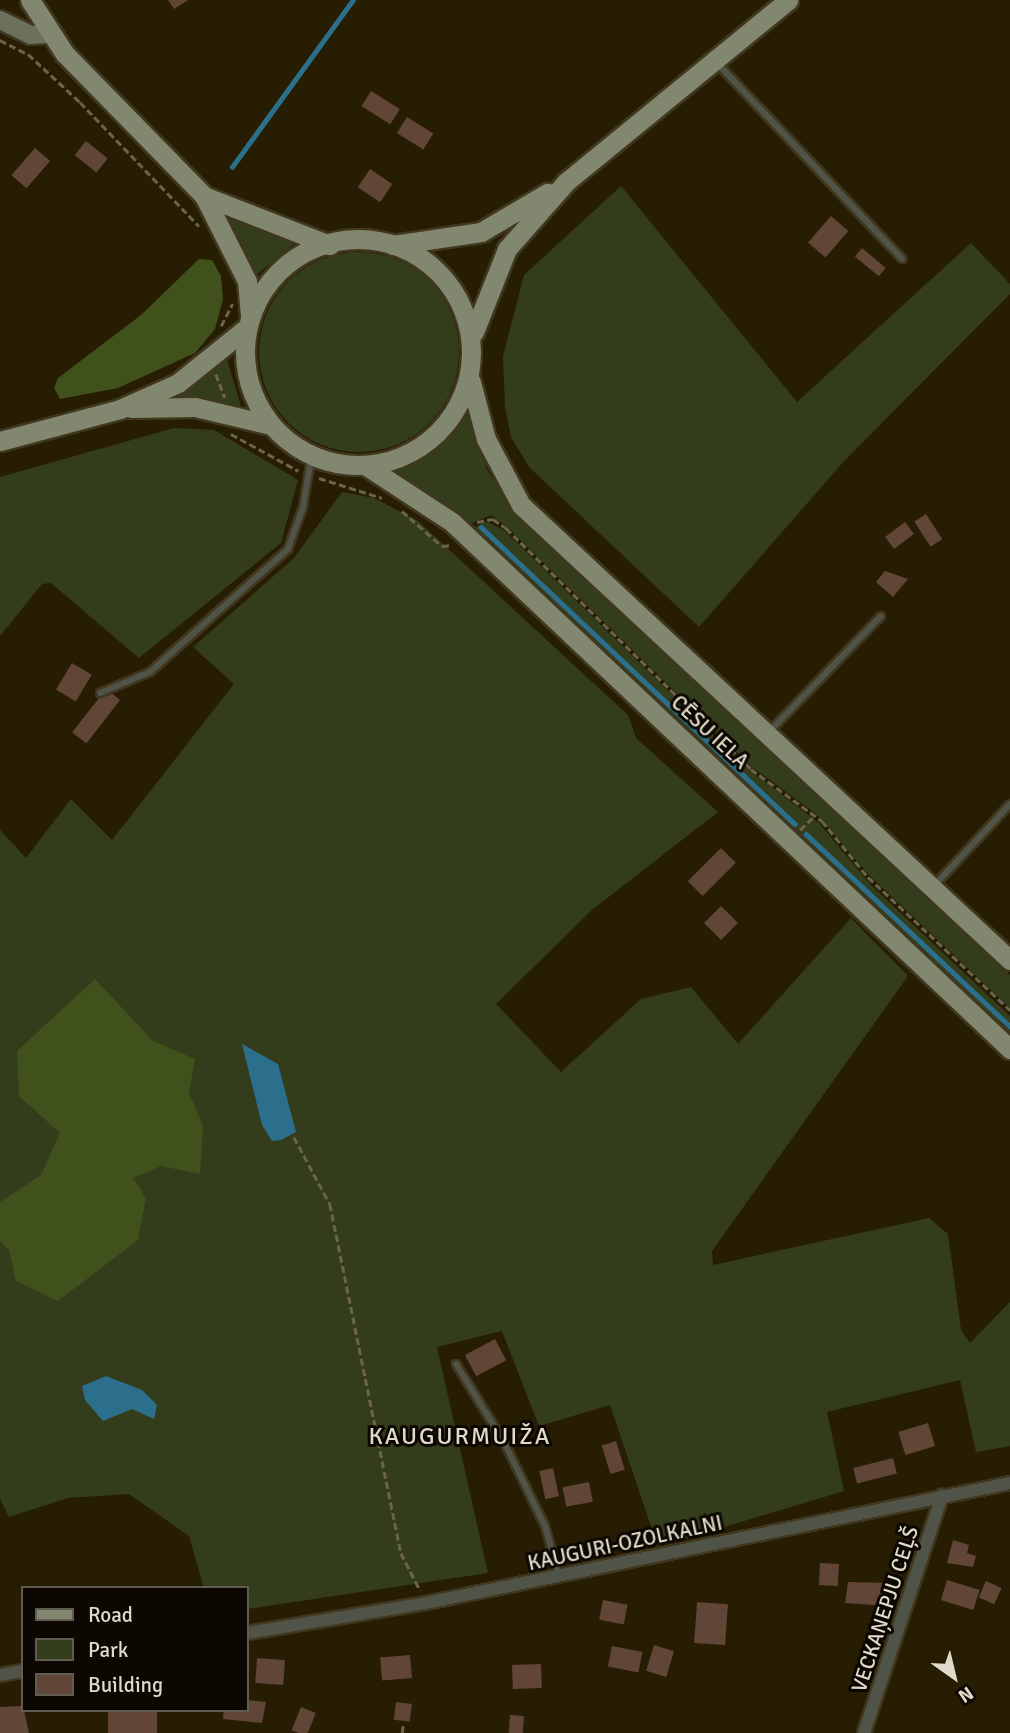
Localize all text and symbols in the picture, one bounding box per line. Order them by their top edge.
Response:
street label: CĒSU IELA [666,690,754,774]
district label: KAUGURMUIŽA [370,1423,550,1451]
street label: KAUGURI-OZOLKALNI [525,1510,725,1576]
street label: VECKAŅEPJU CEĻŠ [846,1523,924,1695]
legend [21,1586,248,1712]
text: Road [88,1602,133,1628]
text: Park [88,1637,128,1663]
north arrow [919,1642,989,1712]
text: Building [88,1672,163,1698]
text: N [954,1681,978,1708]

